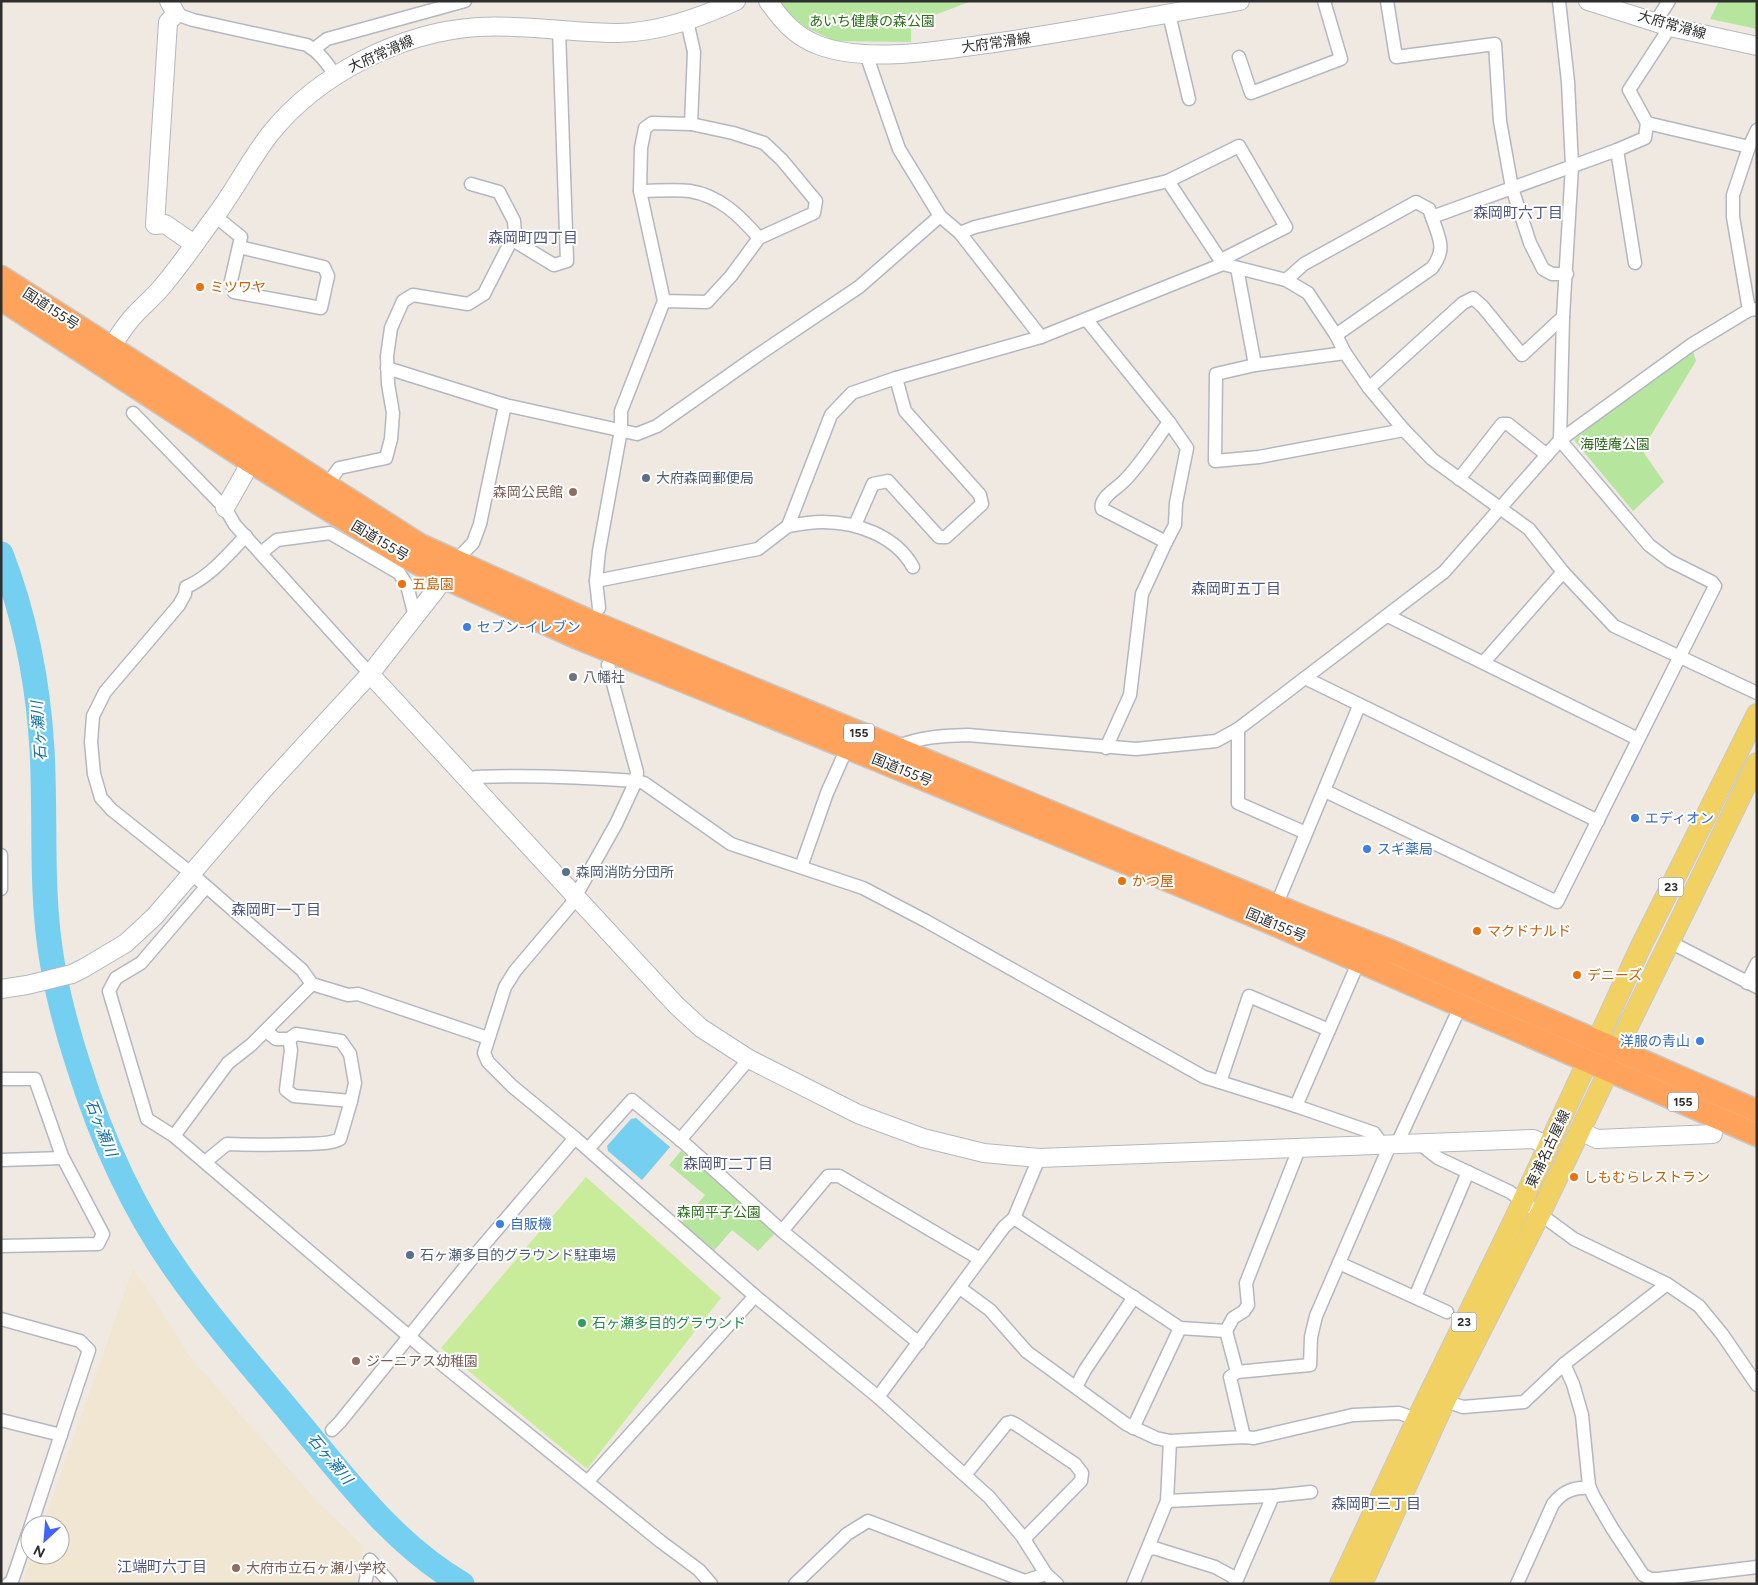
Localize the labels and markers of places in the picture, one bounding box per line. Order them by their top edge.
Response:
place label: ミツワヤ [210,279,266,296]
marker: ミツワヤ [194,281,206,293]
place label: 大府森岡郵便局 [656,470,754,487]
marker: 大府森岡郵便局 [640,472,652,484]
place label: 森岡公民館 [493,484,563,501]
marker: 森岡公民館 [567,486,579,498]
place label: 五島園 [412,576,454,593]
marker: 五島園 [396,578,408,590]
place label: セブン-イレブン [477,619,581,636]
marker: セブン-イレブン [461,621,473,633]
place label: 八幡社 [583,669,625,686]
marker: 八幡社 [567,671,579,683]
place label: エディオン [1645,810,1714,827]
marker: エディオン [1629,812,1641,824]
place label: スギ薬局 [1377,841,1433,858]
marker: スギ薬局 [1361,843,1373,855]
place label: 森岡消防分団所 [576,864,674,881]
marker: 森岡消防分団所 [560,866,572,878]
place label: かつ屋 [1132,873,1174,890]
marker: かつ屋 [1116,875,1128,887]
place label: マクドナルド [1487,923,1571,940]
marker: マクドナルド [1471,925,1483,937]
place label: デニーズ [1587,967,1642,984]
marker: デニーズ [1571,969,1583,981]
place label: 洋服の青山 [1620,1033,1690,1050]
marker: 洋服の青山 [1694,1035,1706,1047]
place label: しもむらレストラン [1584,1169,1710,1186]
marker: しもむらレストラン [1568,1171,1580,1183]
place label: 自販機 [510,1216,552,1233]
marker: 自販機 [494,1218,506,1230]
place label: 石ヶ瀬多目的グラウンド駐車場 [420,1247,616,1264]
marker: 石ヶ瀬多目的グラウンド駐車場 [404,1249,416,1261]
place label: 石ヶ瀬多目的グラウンド [592,1315,746,1332]
marker: 石ヶ瀬多目的グラウンド [576,1317,588,1329]
place label: ジーニアス幼稚園 [366,1353,478,1370]
marker: ジーニアス幼稚園 [350,1355,362,1367]
place label: 大府市立石ヶ瀬小学校 [246,1560,386,1577]
marker: 大府市立石ヶ瀬小学校 [230,1562,242,1574]

